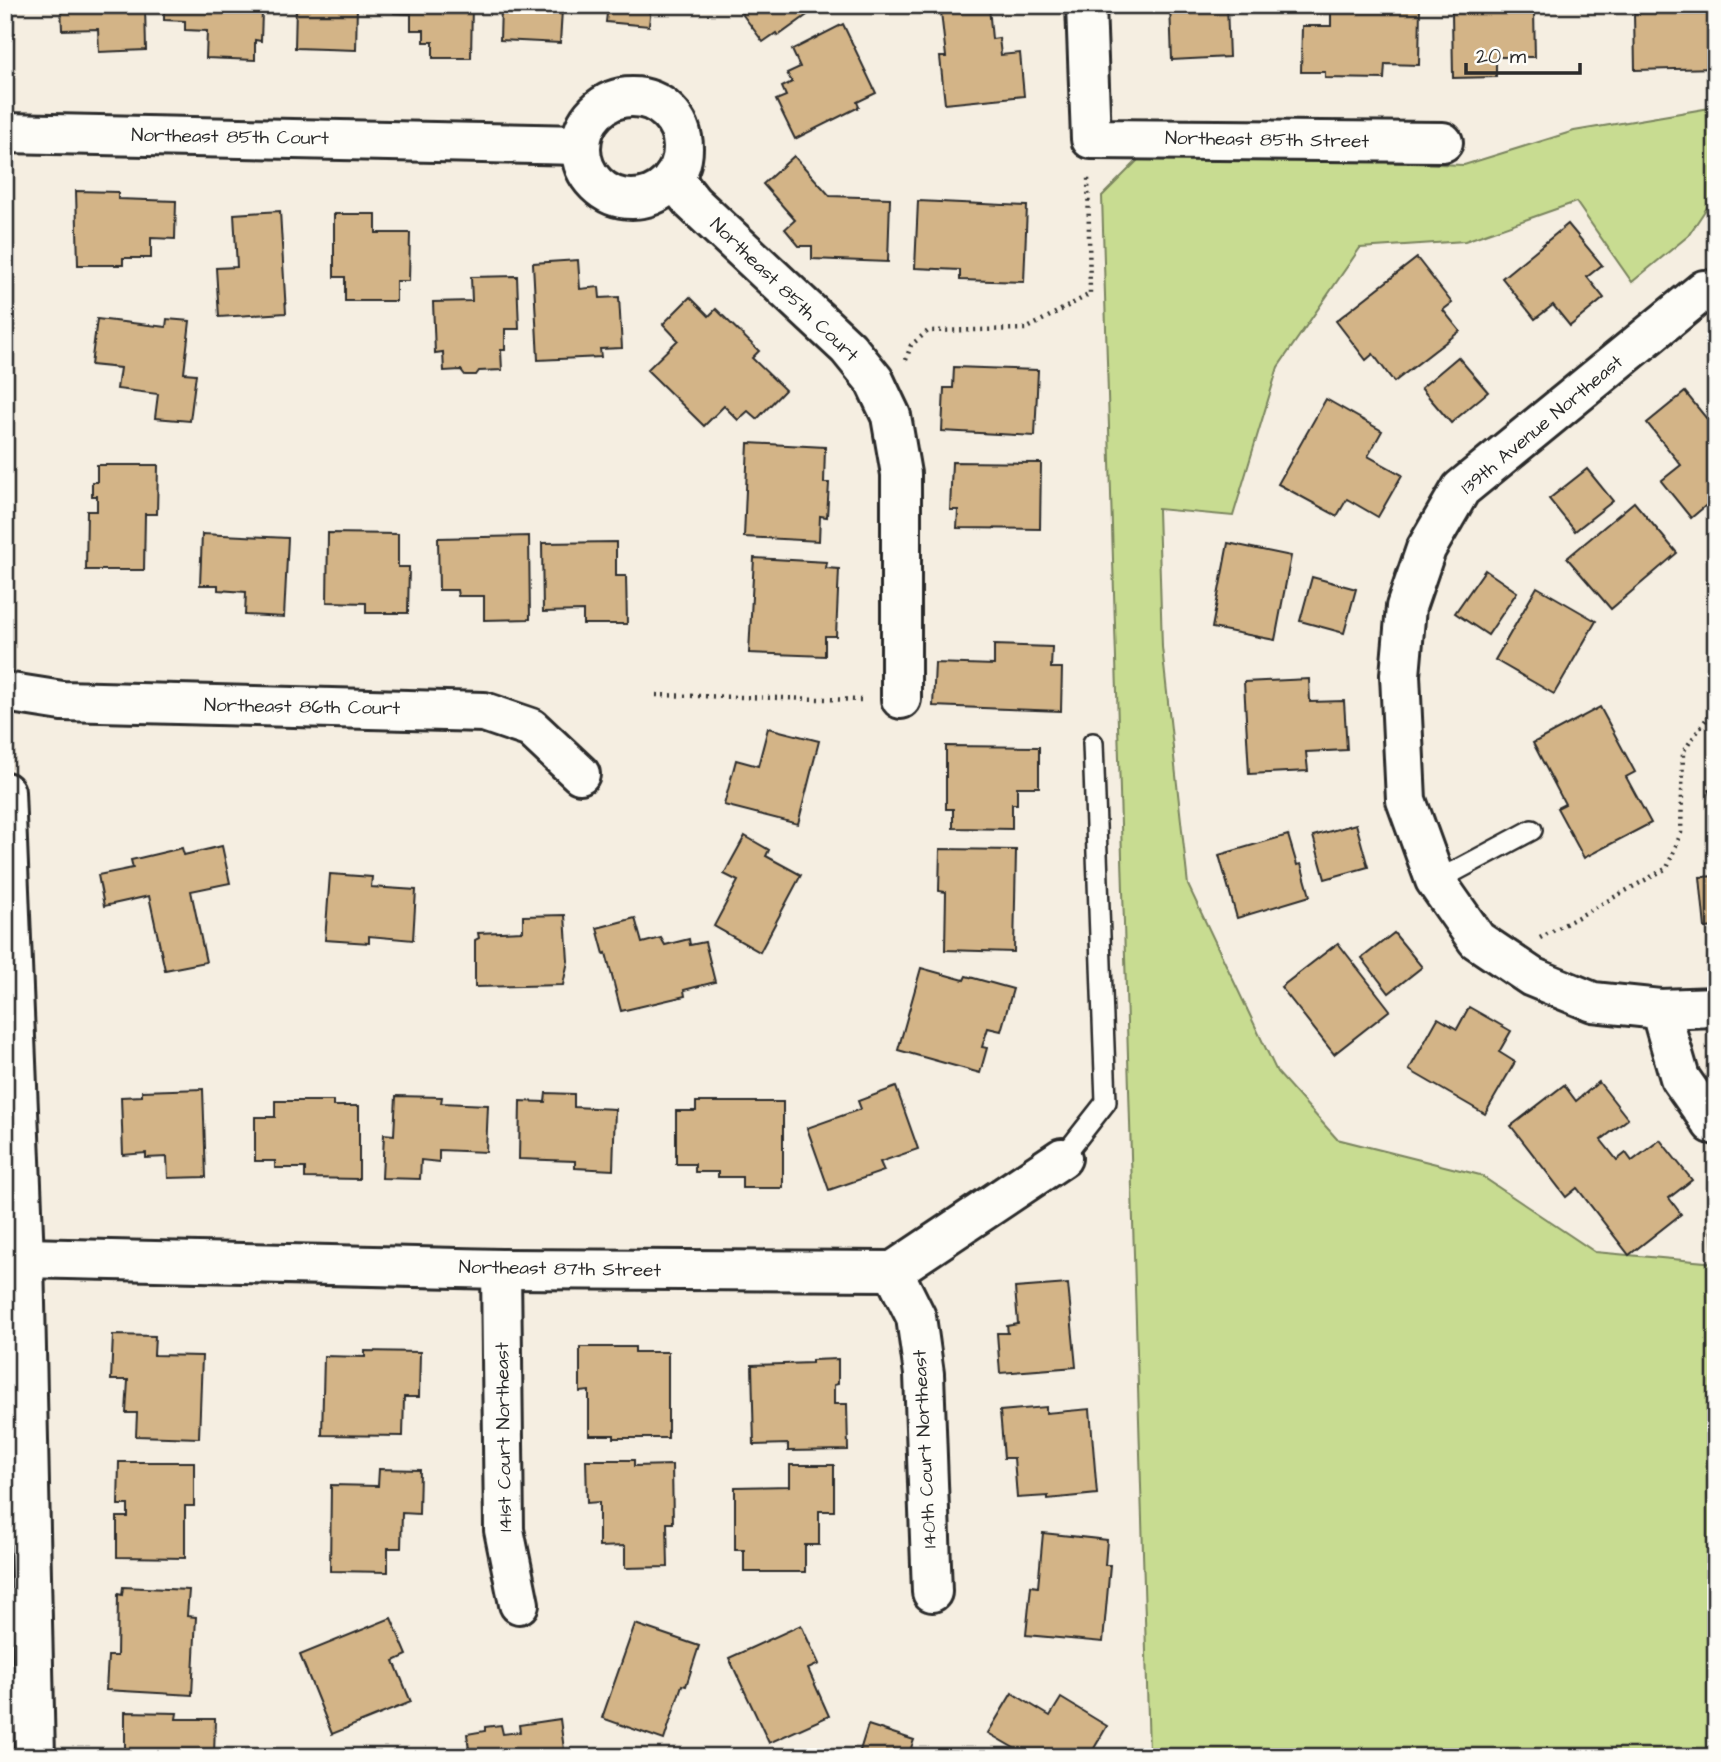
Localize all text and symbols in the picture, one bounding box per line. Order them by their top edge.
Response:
scale bar [1466,32,1579,76]
text: 20 m [1476,42,1527,71]
street label: Northeast 85th Court [131,122,329,152]
street label: Northeast 85th Street [1165,125,1370,155]
street label: Northeast 85th Court [704,212,865,368]
street label: 139th Avenue Northeast [1455,349,1629,501]
street label: Northeast 86th Court [204,692,400,722]
street label: Northeast 87th Street [459,1254,662,1284]
street label: 141st Court Northeast [489,1342,519,1532]
street label: 140th Court Northeast [906,1349,944,1549]

